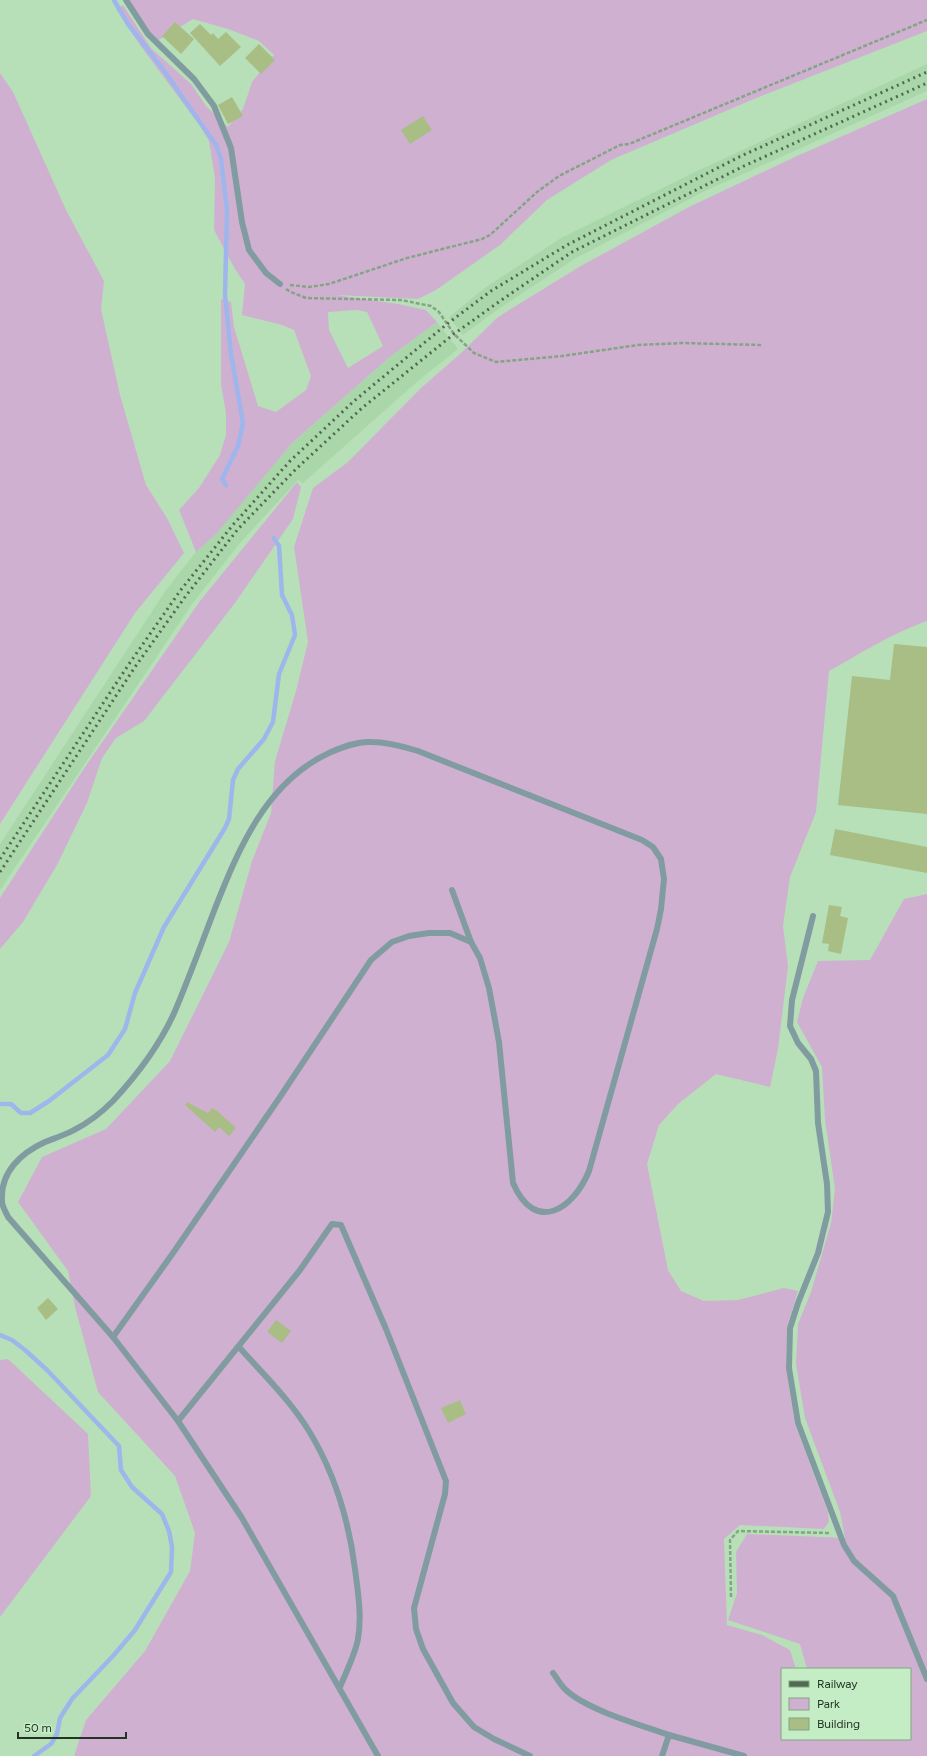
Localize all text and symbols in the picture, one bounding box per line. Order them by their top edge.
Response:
legend [781,1668,911,1740]
text: Railway [817,1677,858,1691]
text: Park [817,1697,840,1711]
scale bar [18,1714,126,1740]
text: Building [817,1717,860,1731]
text: 50 m [24,1721,52,1735]

